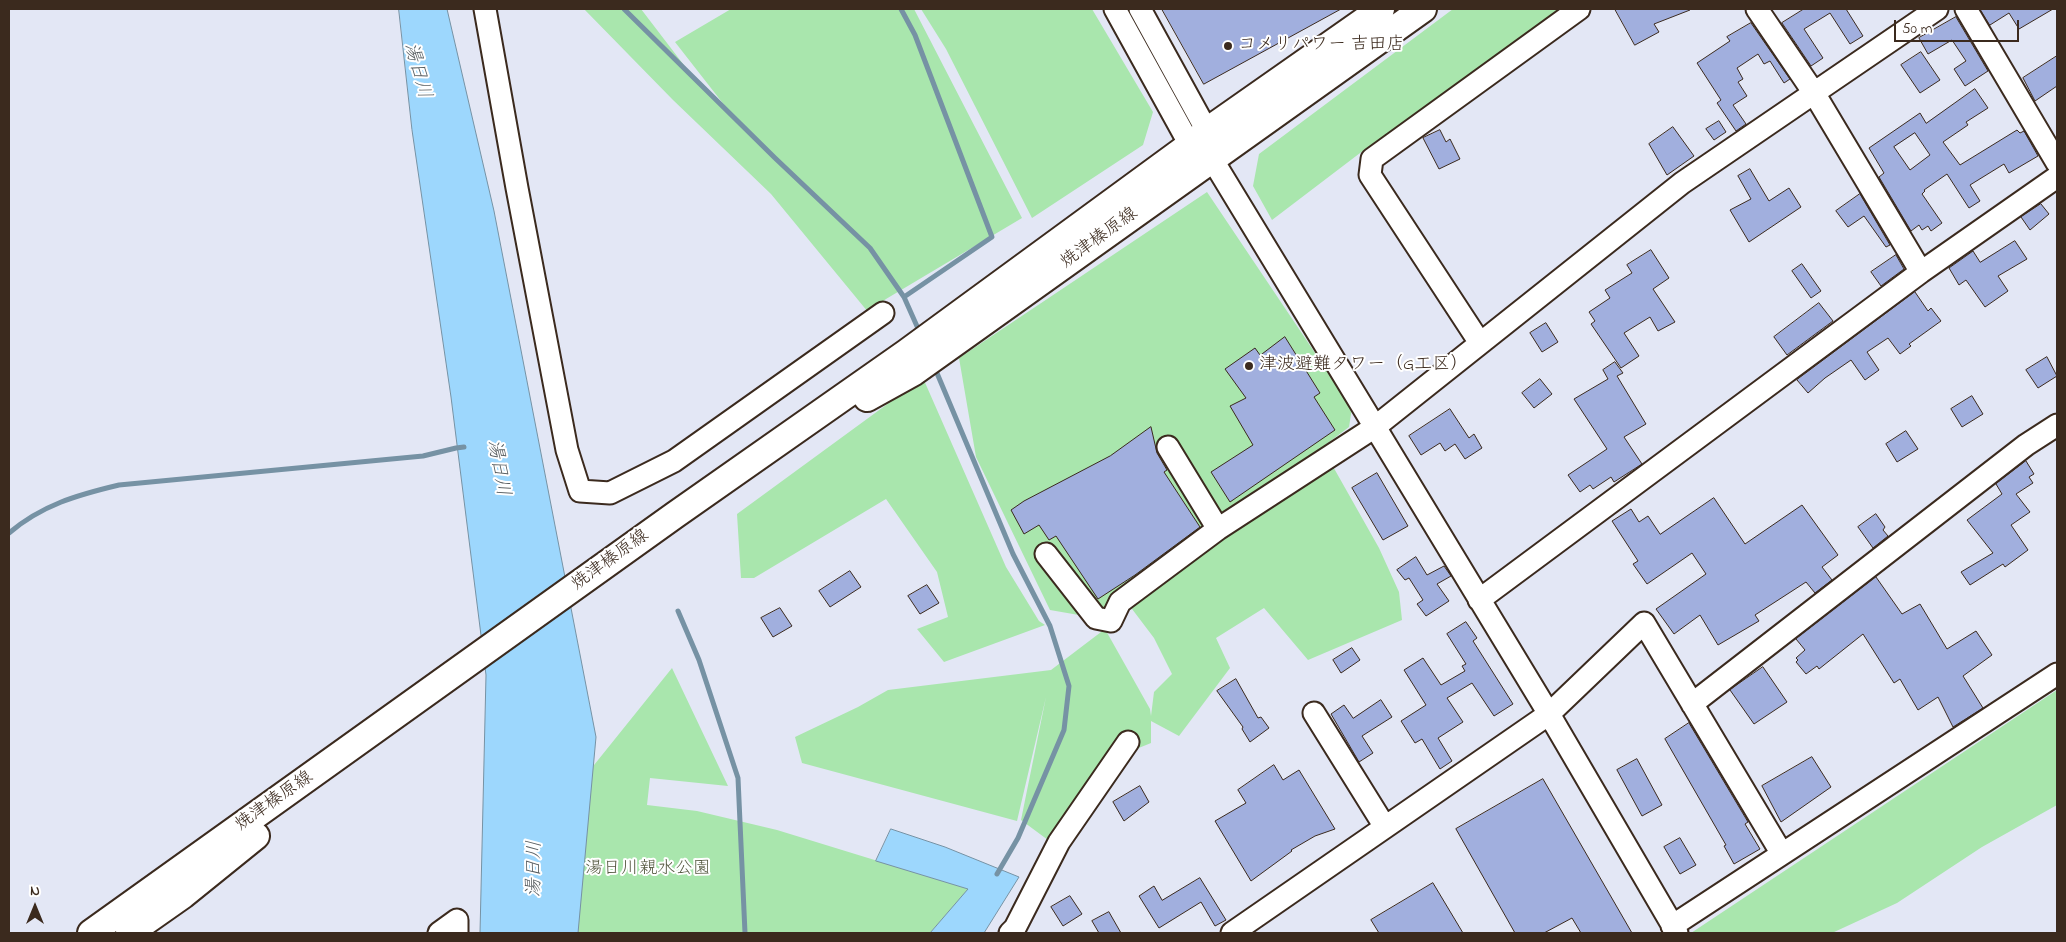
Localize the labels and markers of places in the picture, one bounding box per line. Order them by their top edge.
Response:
place label: コメリパワー 吉田店 [1238,35,1404,57]
marker: コメリパワー 吉田店 [1222,40,1234,52]
place label: 津波避難タワー（G工区） [1259,355,1468,377]
marker: 津波避難タワー（G工区） [1243,360,1255,372]

